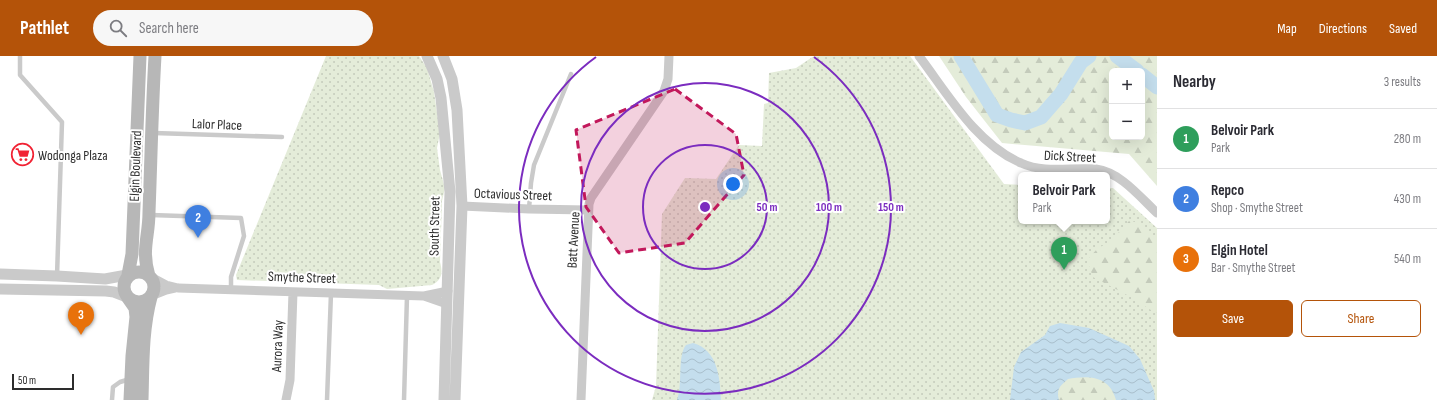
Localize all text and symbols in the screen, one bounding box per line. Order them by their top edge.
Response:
search box [93,10,373,46]
text: Pathlet [20,17,69,40]
icon: search [107,17,129,39]
text: Search here [139,19,199,38]
text: Map [1277,20,1297,37]
text: Directions [1319,20,1367,37]
text: Saved [1389,20,1417,37]
map controls [1109,68,1145,140]
button: + [1109,68,1145,104]
text: Nearby [1173,72,1216,92]
text: 3 results [1384,74,1421,90]
button: − [1109,104,1145,140]
street label: Lalor Place [192,115,242,134]
text: Belvoir Park [1211,121,1274,140]
street label: Elgin Boulevard [126,130,145,202]
text: 1 [1183,131,1189,147]
text: 280 m [1394,131,1421,147]
text: Park [1211,140,1230,156]
supermarket icon: Wodonga Plaza [10,142,36,168]
place label: Wodonga Plaza [38,147,108,164]
street label: Dick Street [1043,147,1096,166]
popup [1018,172,1110,224]
your location [723,174,743,194]
text: Belvoir Park [1032,181,1096,200]
text: Repco [1211,181,1244,200]
street label: Octavious Street [474,185,552,204]
text: 2 [1183,191,1189,207]
text: 430 m [1394,191,1421,207]
street label: South Street [425,196,444,256]
centre of rings [698,200,712,214]
text: 50 m [757,200,777,215]
text: 100 m [816,200,842,215]
text: 150 m [878,200,904,215]
text: Park [1032,200,1052,216]
text: Shop · Smythe Street [1211,200,1303,216]
pin: 2 [185,205,211,238]
street label: Batt Avenue [564,211,583,269]
pin: 1 [1051,237,1077,270]
text: Elgin Hotel [1211,241,1268,260]
text: 3 [1183,251,1189,267]
text: 540 m [1394,251,1421,267]
text: Bar · Smythe Street [1211,260,1296,276]
street label: Smythe Street [268,268,336,287]
button: Save [1173,300,1293,337]
button: Share [1301,300,1421,337]
pin: 3 [68,302,94,335]
street label: Aurora Way [268,319,287,373]
scale bar [12,372,74,391]
text: 50 m [18,374,36,387]

